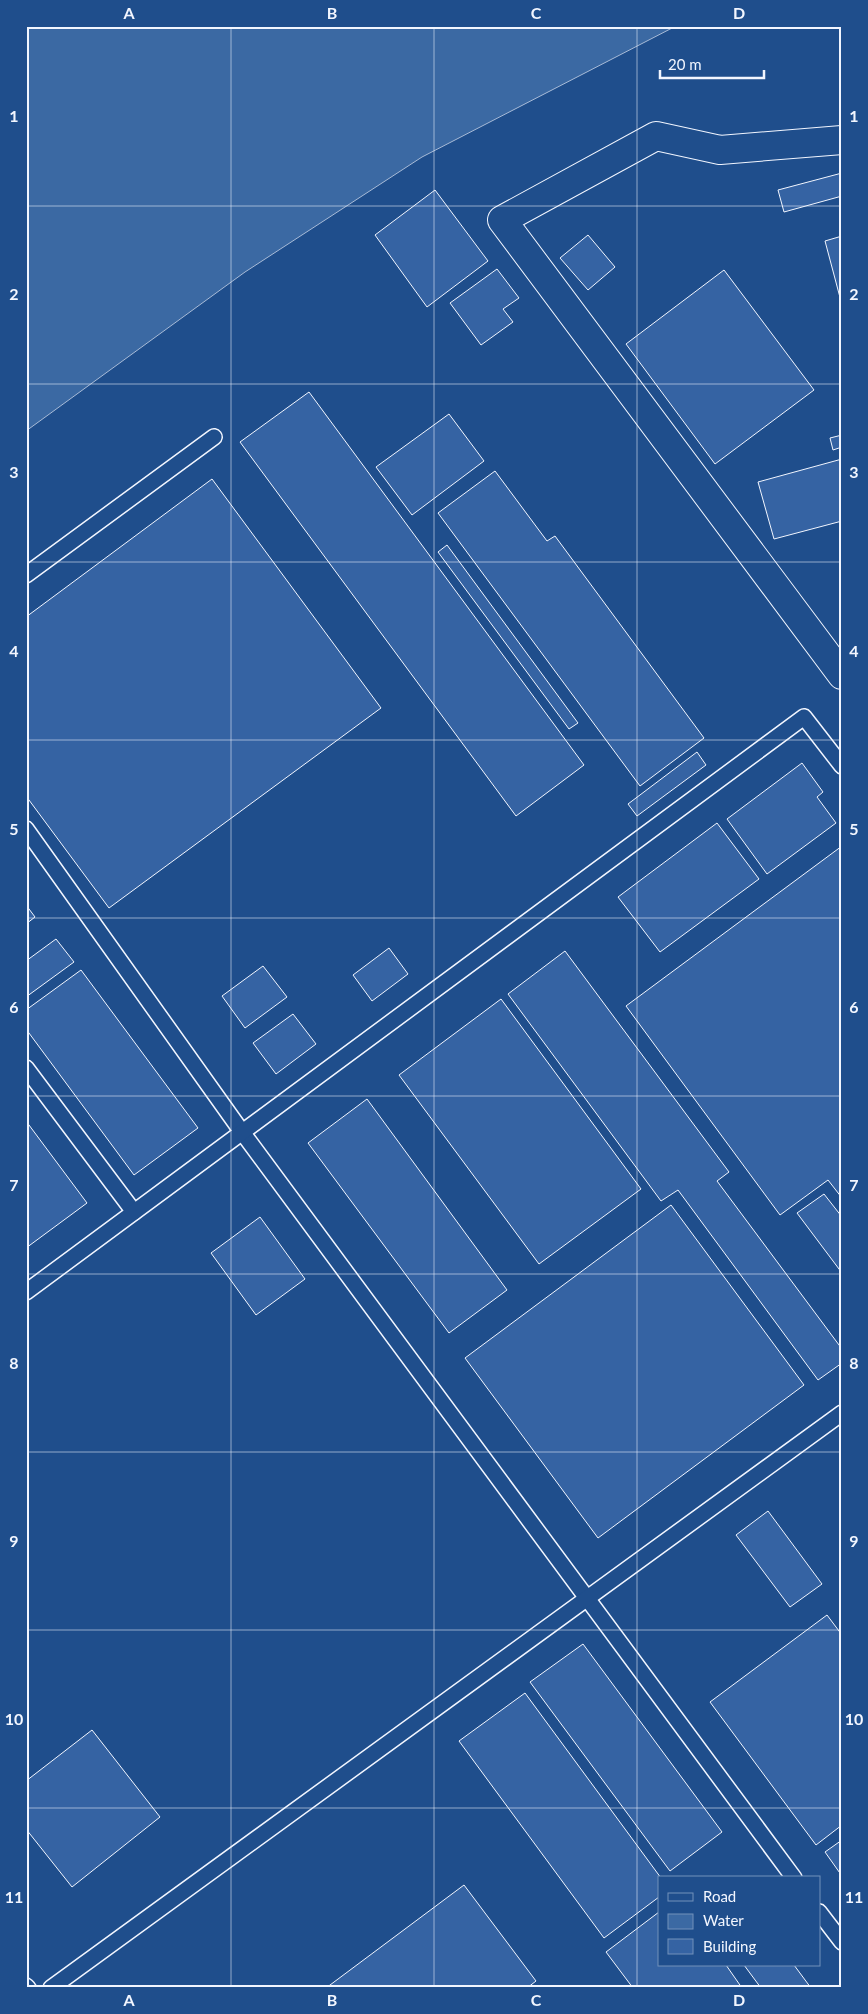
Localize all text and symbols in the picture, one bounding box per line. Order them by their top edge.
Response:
text: A [122,3,135,22]
text: B [327,3,337,22]
text: C [531,3,542,22]
text: D [733,3,745,22]
scale bar [660,48,764,80]
text: 20 m [668,55,702,73]
text: 1 [9,106,19,125]
text: 1 [849,106,859,125]
text: 2 [9,284,19,303]
text: 2 [849,284,859,303]
text: 3 [9,462,19,481]
text: 3 [849,462,859,481]
text: 4 [9,641,19,660]
text: 4 [849,641,859,660]
text: 5 [9,819,19,838]
text: 5 [849,819,859,838]
text: 6 [9,997,19,1016]
text: 6 [849,997,859,1016]
text: 7 [9,1175,19,1194]
text: 7 [849,1175,859,1194]
text: 8 [9,1353,19,1372]
text: 8 [849,1353,859,1372]
text: 9 [9,1531,19,1550]
text: 9 [849,1531,859,1550]
text: 10 [5,1709,23,1728]
text: 10 [845,1709,863,1728]
legend [658,1876,820,1966]
text: 11 [5,1887,23,1906]
text: Road [703,1887,736,1905]
text: 11 [845,1887,863,1906]
text: Water [703,1911,744,1929]
text: Building [703,1937,756,1955]
text: A [122,1990,135,2009]
text: B [327,1990,337,2009]
text: C [531,1990,542,2009]
text: D [733,1990,745,2009]

